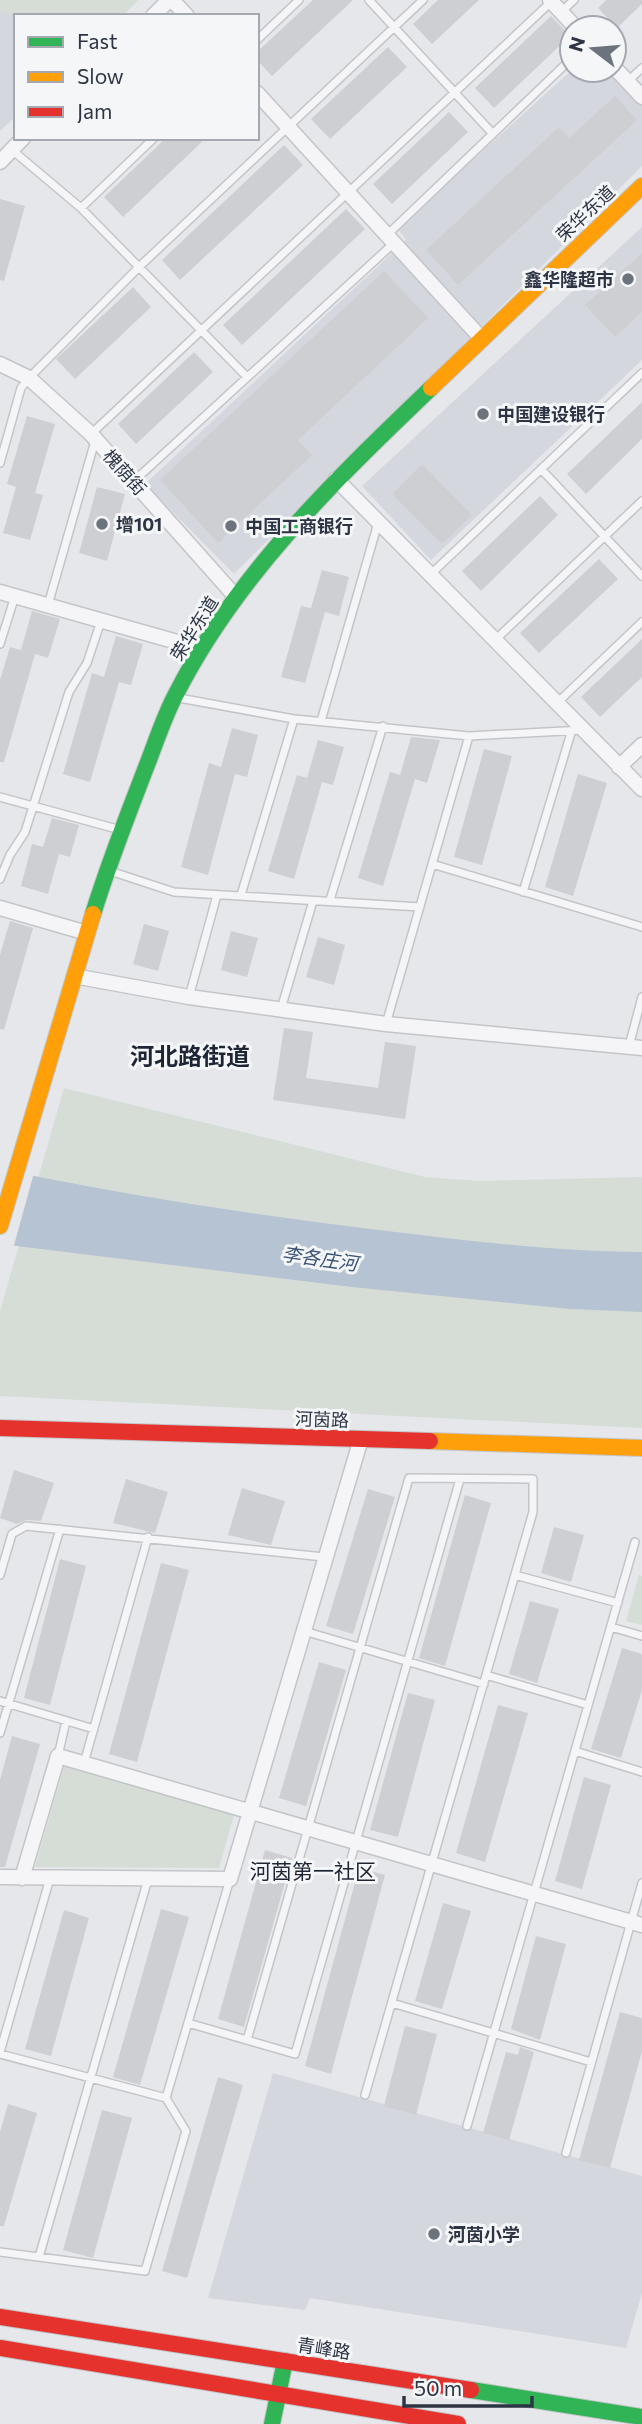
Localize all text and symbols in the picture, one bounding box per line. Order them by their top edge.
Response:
legend [14,14,259,140]
north arrow [558,14,628,84]
text: Fast [77,28,118,53]
text: N [563,34,589,54]
text: Slow [77,63,124,88]
text: Jam [77,98,112,123]
street label: 荣华东道 [551,180,619,246]
place label: 鑫华隆超市 [524,268,614,290]
marker: 鑫华隆超市 [620,271,636,287]
place label: 中国建设银行 [497,403,605,425]
marker: 中国建设银行 [475,406,491,422]
street label: 槐荫街 [99,445,151,499]
place label: 增101 [116,513,162,535]
place label: 中国工商银行 [245,515,353,537]
marker: 增101 [94,516,110,532]
marker: 中国工商银行 [223,518,239,534]
street label: 荣华东道 [166,592,222,664]
district label: 河北路街道 [130,1041,250,1070]
water label: 李各庄河 [281,1241,363,1275]
street label: 河茵路 [295,1407,349,1431]
district label: 河茵第一社区 [250,1858,376,1883]
place label: 河茵小学 [448,2223,520,2245]
marker: 河茵小学 [426,2226,442,2242]
street label: 青峰路 [296,2333,352,2363]
scale bar [404,2364,532,2408]
text: 50 m [414,2375,462,2400]

